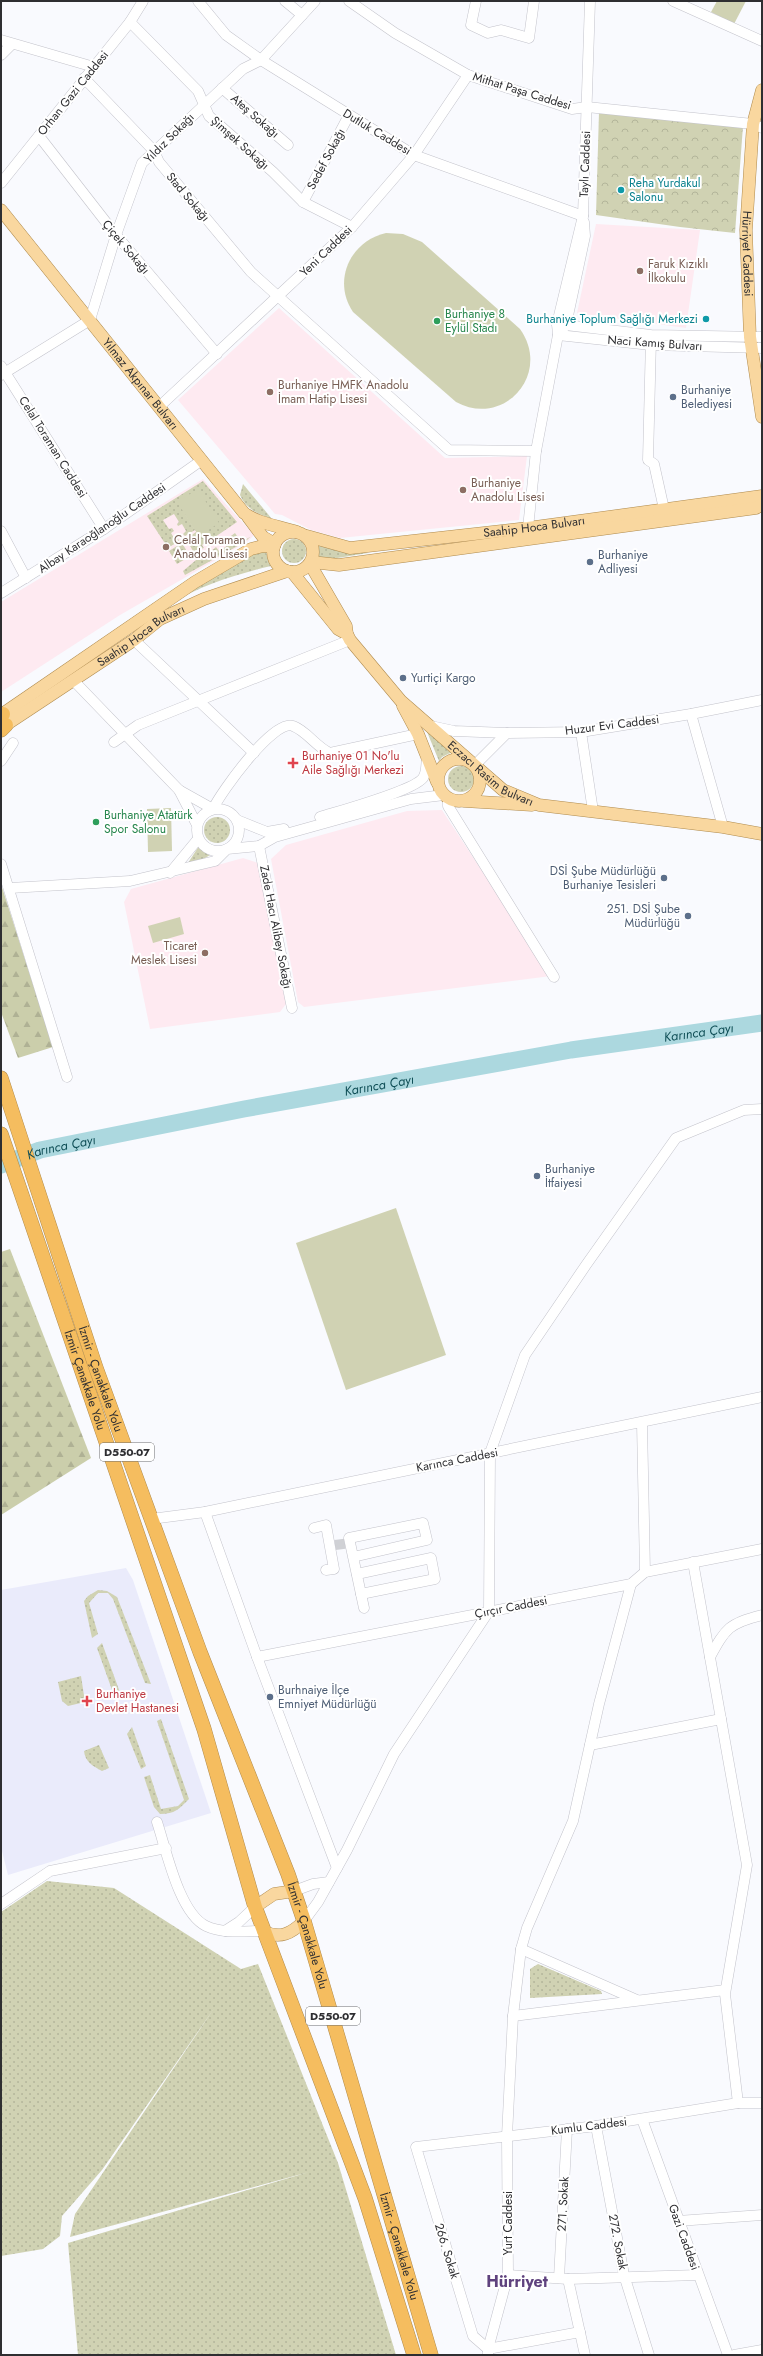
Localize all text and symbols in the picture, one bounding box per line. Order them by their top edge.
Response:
street label: Orhan Gazi Caddesi [33,47,113,139]
street label: Mithat Paşa Caddesi [470,67,574,115]
street label: Ateş Sokağı [227,90,283,142]
street label: Dutluk Caddesi [339,104,415,160]
street label: Yıldız Sokağı [140,109,198,167]
street label: Şimşek Sokağı [207,112,273,174]
street label: Sedef Sokağı [302,125,350,193]
street label: Taylı Caddesi [575,130,595,198]
street label: Stad Sokağı [162,168,214,226]
place label: Reha Yurdakul Salonu [629,174,701,206]
marker: Reha Yurdakul Salonu [616,185,626,195]
street label: Hürriyet Caddesi [737,210,757,297]
street label: Çiçek Sokağı [98,216,154,278]
street label: Yeni Caddesi [296,221,356,281]
place label: Faruk Kızıklı İlkokulu [648,255,708,287]
marker: Faruk Kızıklı İlkokulu [635,266,645,276]
place label: Burhaniye 8 Eylül Stadı [445,305,505,337]
place label: Burhaniye Toplum Sağlığı Merkezi [526,310,698,328]
marker: Burhaniye Toplum Sağlığı Merkezi [701,314,711,324]
marker: Burhaniye 8 Eylül Stadı [432,316,442,326]
street label: Naci Kamış Bulvarı [607,331,703,355]
street label: Yılmaz Akpınar Bulvarı [98,334,183,434]
place label: Burhaniye HMFK Anadolu İmam Hatip Lisesi [278,376,409,408]
place label: Burhaniye Belediyesi [681,381,732,413]
marker: Burhaniye HMFK Anadolu İmam Hatip Lisesi [265,387,275,397]
marker: Burhaniye Belediyesi [668,392,678,402]
street label: Celal Toraman Caddesi [14,393,92,501]
place label: Burhaniye Anadolu Lisesi [471,474,545,506]
street label: Albay Karaoğlanoğlu Caddesi [35,478,169,578]
marker: Burhaniye Anadolu Lisesi [458,485,468,495]
street label: Saahip Hoca Bulvarı [482,511,586,542]
place label: Celal Toraman Anadolu Lisesi [174,531,248,563]
marker: Celal Toraman Anadolu Lisesi [161,542,171,552]
place label: Burhaniye Adliyesi [598,546,648,578]
marker: Burhaniye Adliyesi [585,557,595,567]
street label: Saahip Hoca Bulvarı [93,600,188,671]
place label: Yurtiçi Kargo [411,669,476,687]
marker: Yurtiçi Kargo [398,673,408,683]
street label: Huzur Evi Caddesi [564,710,660,740]
street label: Eczacı Rasim Bulvarı [443,736,536,811]
place label: Burhaniye 01 No'lu Aile Sağlığı Merkezi [302,747,404,779]
marker: Burhaniye 01 No'lu Aile Sağlığı Merkezi [287,757,299,769]
place label: Burhaniye Atatürk Spor Salonu [104,806,193,838]
marker: Burhaniye Atatürk Spor Salonu [91,817,101,827]
place label: DSİ Şube Müdürlüğü Burhaniye Tesisleri [550,862,656,894]
street label: Zade Hacı Alibey Sokağı [255,864,297,990]
marker: DSİ Şube Müdürlüğü Burhaniye Tesisleri [659,873,669,883]
place label: 251. DSİ Şube Müdürlüğü [607,900,680,932]
marker: 251. DSİ Şube Müdürlüğü [683,911,693,921]
place label: Ticaret Meslek Lisesi [131,937,197,969]
marker: Ticaret Meslek Lisesi [200,948,210,958]
water label: Karınca Çayı [662,1018,735,1046]
water label: Karınca Çayı [343,1069,415,1100]
water label: Karınca Çayı [24,1130,97,1164]
place label: Burhaniye İtfaiyesi [545,1160,595,1192]
marker: Burhaniye İtfaiyesi [532,1171,542,1181]
street label: İzmir - Çanakkale Yolu [74,1324,128,1434]
street label: İzmir Çanakkale Yolu [59,1328,110,1433]
road number: D550-07 [100,1443,154,1461]
street label: Karınca Caddesi [415,1443,499,1477]
street label: Çırçır Caddesi [473,1591,549,1623]
place label: Burhnaiye İlçe Emniyet Müdürlüğü [278,1681,377,1713]
place label: Burhaniye Devlet Hastanesi [96,1685,179,1717]
marker: Burhnaiye İlçe Emniyet Müdürlüğü [265,1692,275,1702]
marker: Burhaniye Devlet Hastanesi [81,1695,93,1707]
street label: İzmir - Çanakkale Yolu [282,1880,332,1991]
road number: D550-07 [306,2007,360,2025]
street label: Kumlu Caddesi [550,2112,628,2140]
street label: 271. Sokak [553,2175,573,2232]
street label: İzmir - Çanakkale Yolu [375,2190,423,2302]
street label: Yurt Caddesi [499,2191,517,2255]
street label: Gazi Caddesi [664,2201,704,2273]
street label: 272. Sokak [604,2212,632,2272]
street label: 266. Sokak [430,2221,464,2282]
district label: Hürriyet [486,2270,549,2293]

